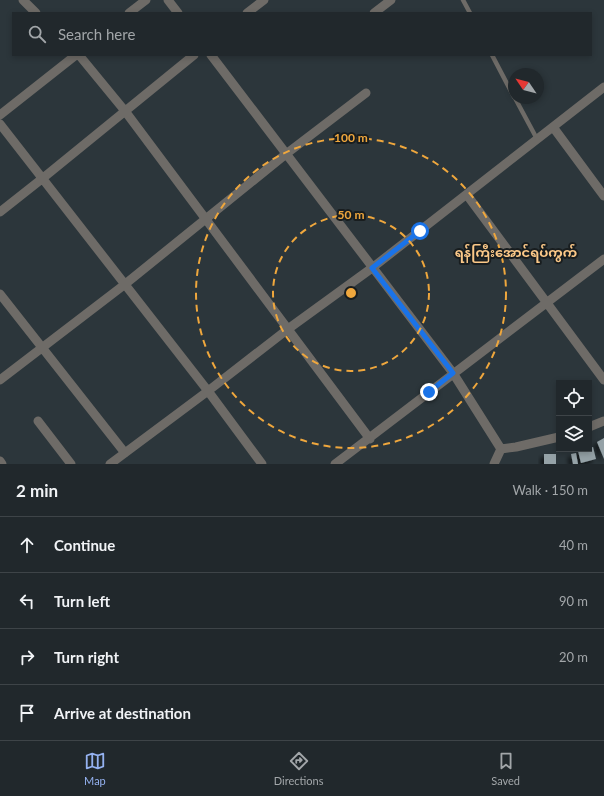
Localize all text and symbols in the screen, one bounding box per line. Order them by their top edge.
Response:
search box [12,12,592,56]
icon: search [26,23,48,45]
text: Search here [58,25,135,43]
north arrow [508,68,544,104]
text: 100 m [334,130,368,145]
text: 50 m [338,207,364,222]
route start [411,222,429,240]
district label: ရန်ကြီးအောင်ရပ်ကွက် [455,243,577,263]
centre of rings [344,286,358,300]
map controls [556,380,592,452]
button: locate [556,380,592,416]
route end [420,383,438,401]
button: layers [556,416,592,452]
text: 2 min [16,480,58,501]
text: Walk · 150 m [512,482,588,498]
icon: ahead [16,534,38,556]
text: Continue [54,536,115,554]
text: 40 m [559,537,588,553]
icon: left [16,590,38,612]
text: Turn left [54,592,110,610]
text: 90 m [559,593,588,609]
icon: right [16,646,38,668]
text: Turn right [54,648,119,666]
text: 20 m [559,649,588,665]
icon: arrive [16,702,38,724]
text: Arrive at destination [54,704,191,722]
tab: Map [84,750,106,787]
tab: Directions [274,750,323,787]
tab: Saved [491,750,520,787]

